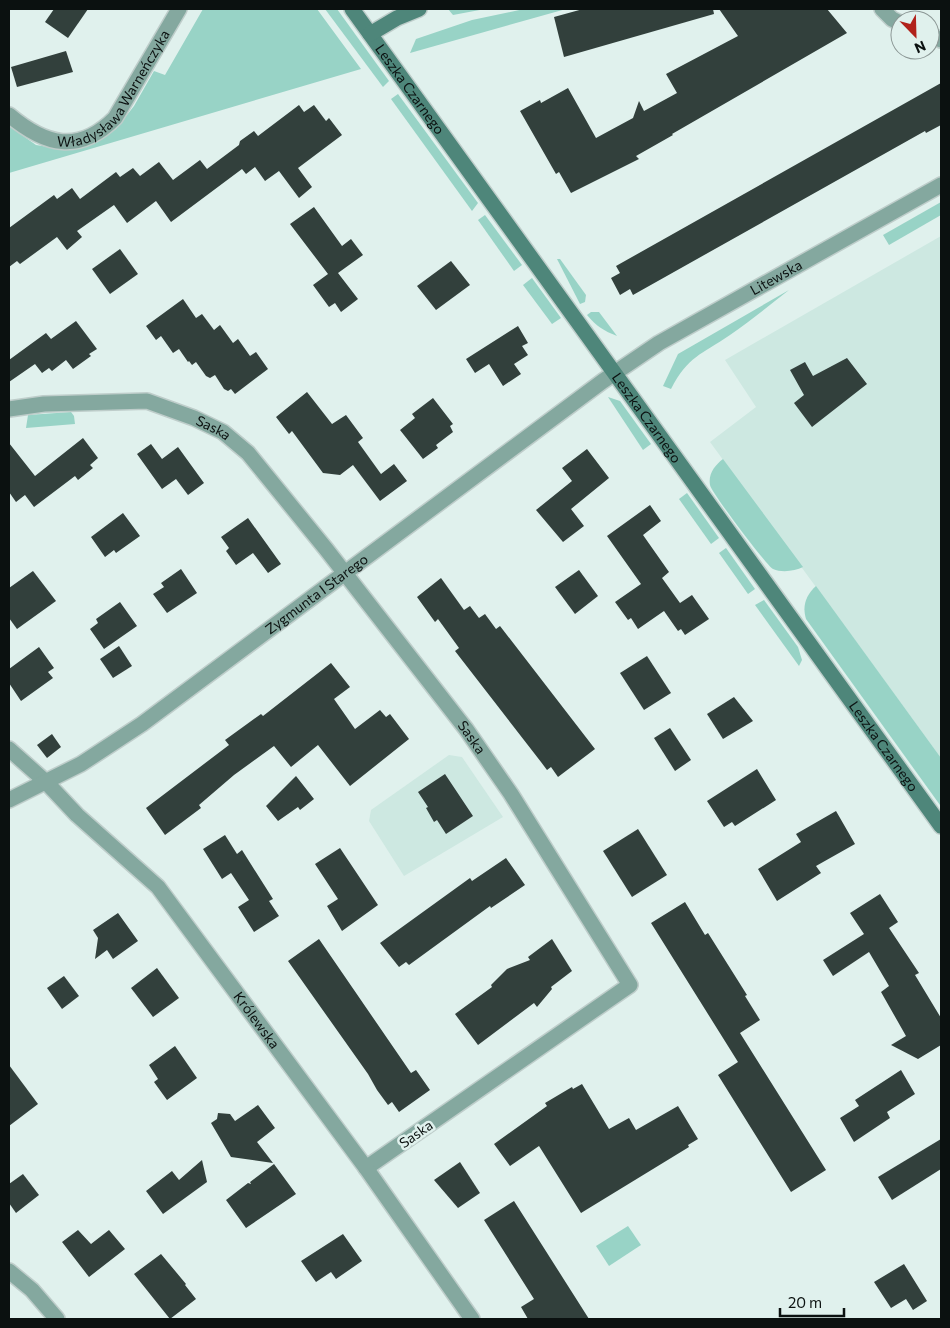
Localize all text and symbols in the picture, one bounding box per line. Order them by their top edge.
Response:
north arrow [890,10,940,60]
street label: Władysława Warneńczyka [57,27,173,150]
text: N [912,38,928,57]
street label: Leszka Czarnego [372,41,449,137]
street label: Litewska [747,256,805,298]
street label: Leszka Czarnego [609,369,685,466]
street label: Saska [193,411,235,443]
street label: Zygmunta I Starego [262,550,371,637]
street label: Leszka Czarnego [846,698,922,794]
street label: Saska [455,717,490,757]
street label: Królewska [230,988,284,1052]
street label: Saska [396,1116,436,1151]
scale bar [780,1286,844,1318]
text: 20 m [788,1293,822,1311]

